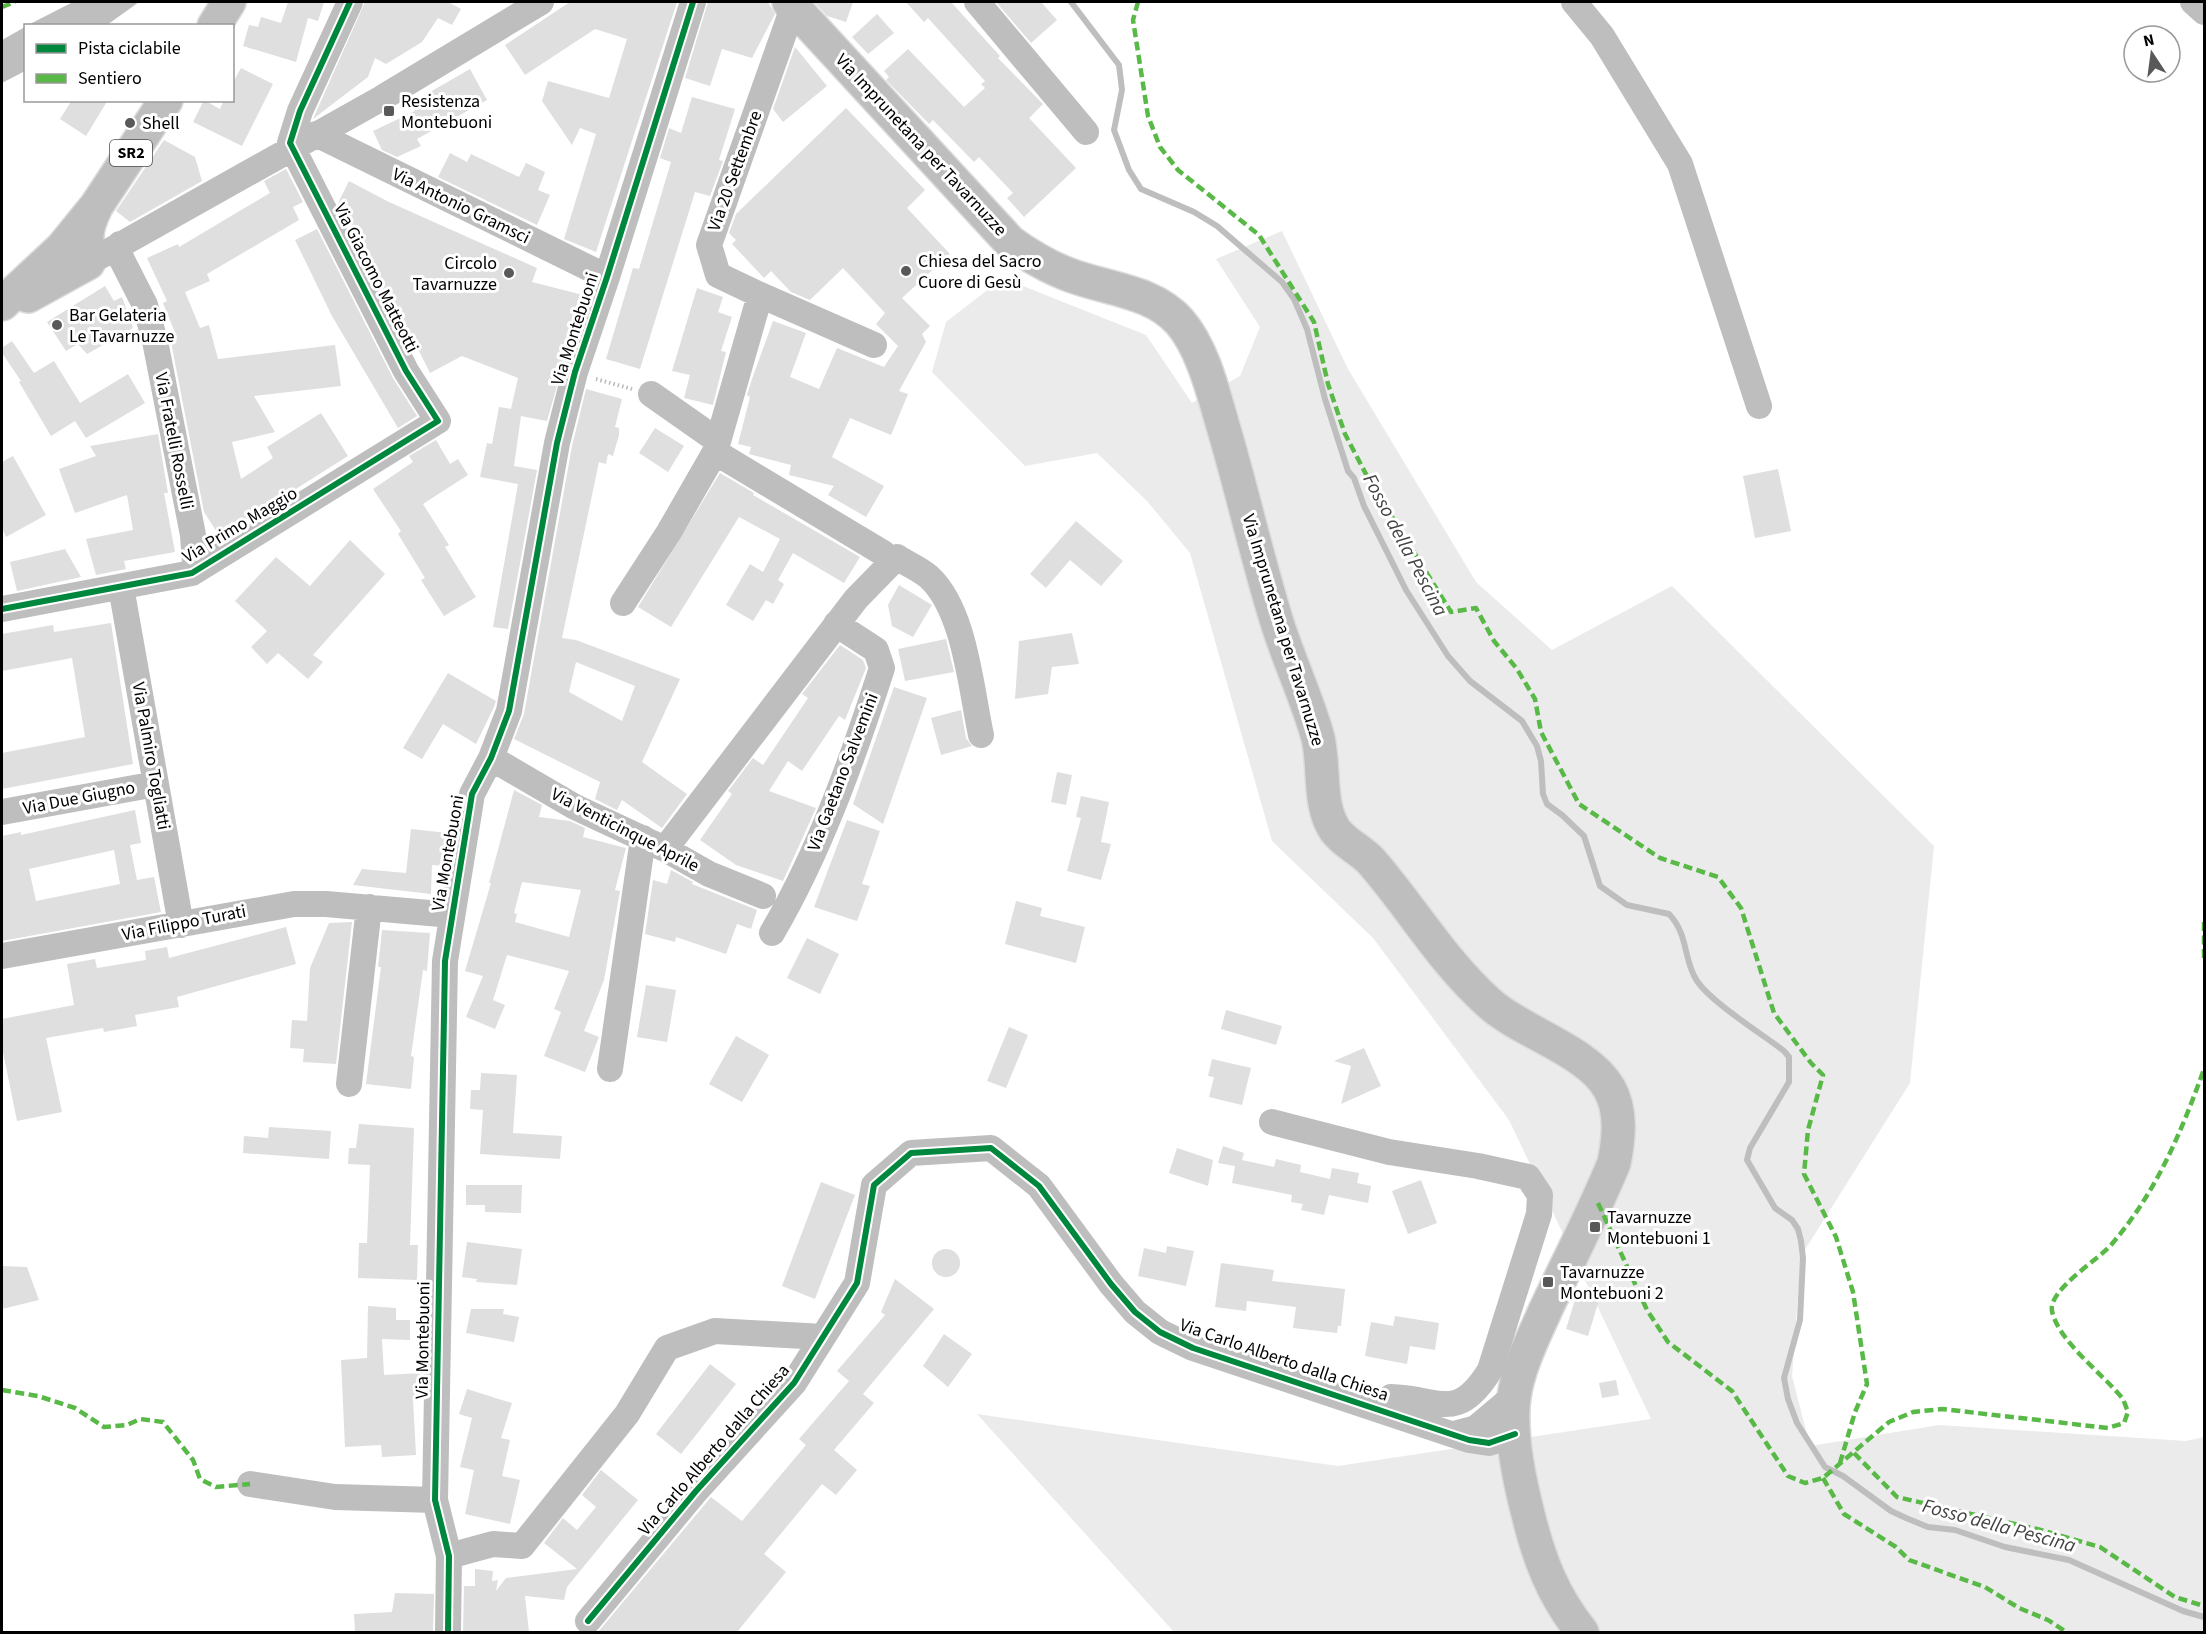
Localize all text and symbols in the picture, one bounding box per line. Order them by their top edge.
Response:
legend [24,24,234,102]
north arrow [2122,24,2182,84]
text: N [2141,28,2157,52]
text: Pista ciclabile [78,36,181,61]
street label: Via Imprunetana per Tavarnuzze [830,48,1012,242]
text: Sentiero [78,66,142,91]
place label: Resistenza Montebuoni [401,89,492,135]
marker: Resistenza Montebuoni [382,104,396,118]
street label: Via 20 Settembre [702,107,768,235]
place label: Shell [142,111,180,136]
marker: Shell [123,116,137,130]
road number: SR2 [110,140,152,166]
street label: Via Antonio Gramsci [388,162,534,250]
street label: Via Giacomo Matteotti [327,199,425,357]
place label: Chiesa del Sacro Cuore di Gesù [918,249,1041,295]
place label: Circolo Tavarnuzze [413,251,497,297]
marker: Chiesa del Sacro Cuore di Gesù [899,264,913,278]
marker: Circolo Tavarnuzze [502,266,516,280]
street label: Via Montebuoni [545,269,605,389]
place label: Bar Gelateria Le Tavarnuzze [69,303,175,349]
marker: Bar Gelateria Le Tavarnuzze [50,318,64,332]
street label: Via Fratelli Rosselli [148,370,200,512]
water label: Fosso della Pescina [1356,469,1455,621]
street label: Via Primo Maggio [178,481,302,569]
street label: Via Imprunetana per Tavarnuzze [1236,511,1330,749]
street label: Via Palmiro Togliatti [126,680,176,832]
street label: Via Gaetano Salvemini [801,689,885,855]
street label: Via Due Giugno [21,775,137,821]
street label: Via Venticinque Aprile [547,782,704,878]
street label: Via Montebuoni [425,793,471,913]
street label: Via Filippo Turati [120,899,248,947]
place label: Tavarnuzze Montebuoni 1 [1607,1205,1711,1251]
marker: Tavarnuzze Montebuoni 1 [1588,1220,1602,1234]
place label: Tavarnuzze Montebuoni 2 [1560,1260,1664,1306]
marker: Tavarnuzze Montebuoni 2 [1541,1275,1555,1289]
street label: Via Montebuoni [409,1281,437,1399]
street label: Via Carlo Alberto dalla Chiesa [1176,1312,1392,1408]
street label: Via Carlo Alberto dalla Chiesa [633,1359,795,1541]
water label: Fosso della Pescina [1919,1492,2079,1560]

